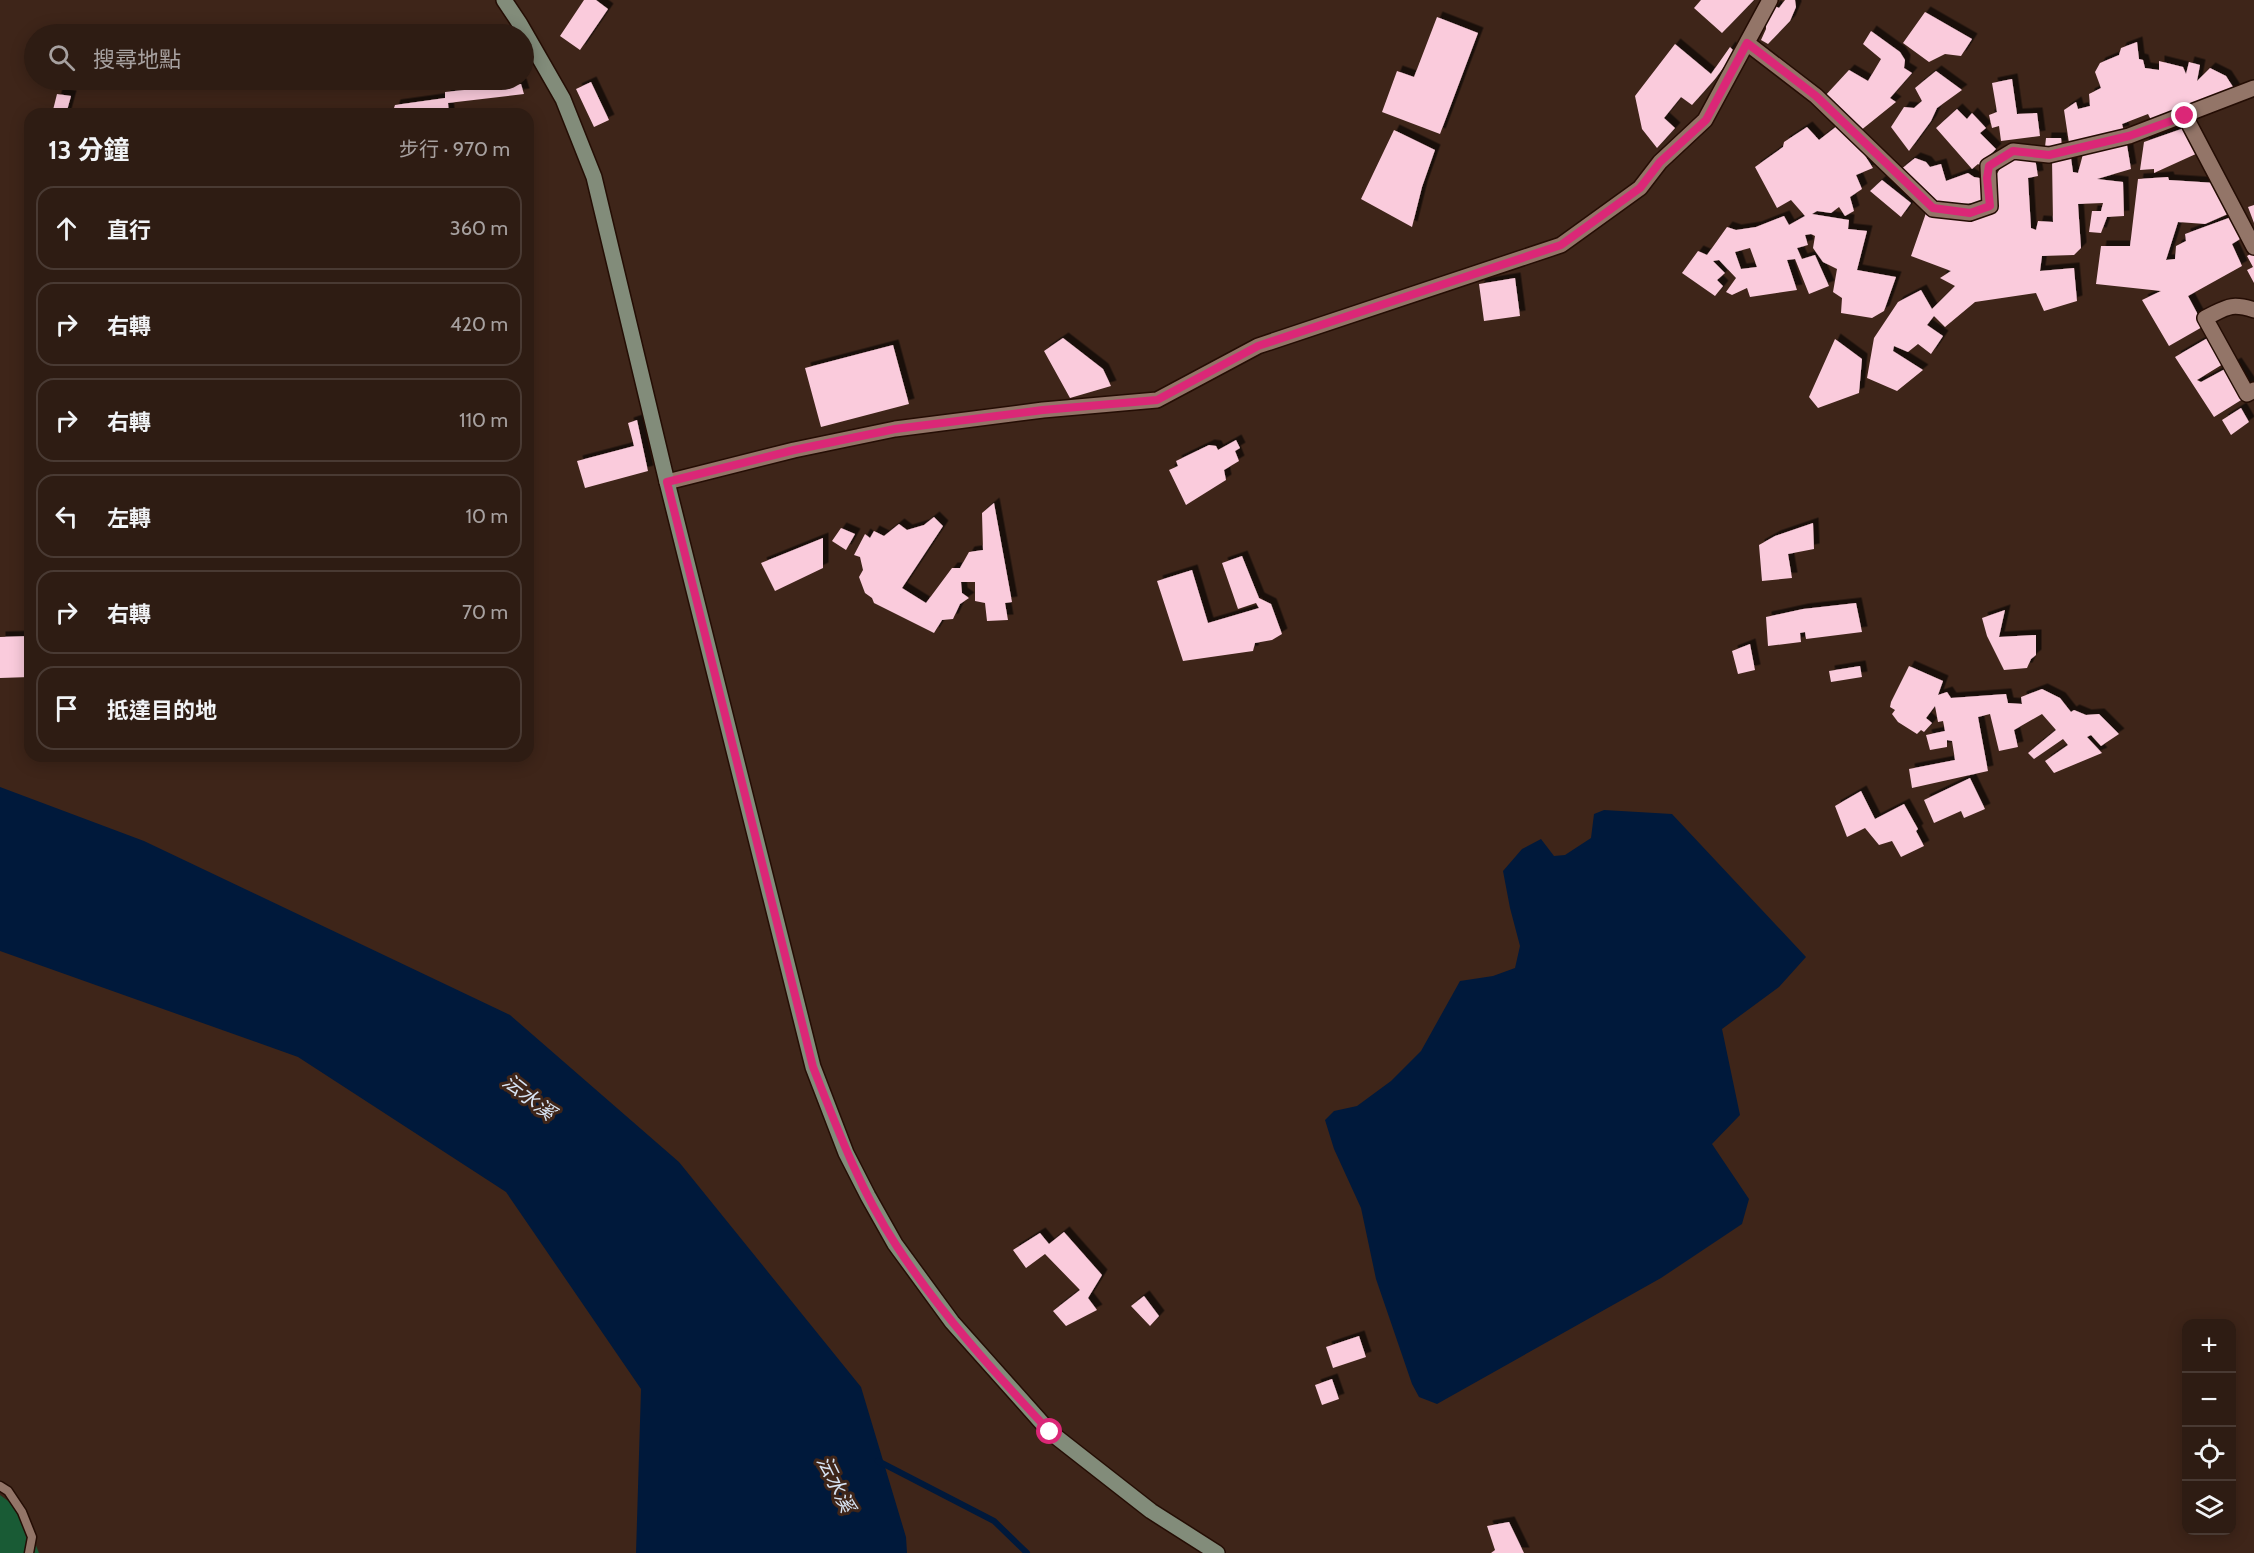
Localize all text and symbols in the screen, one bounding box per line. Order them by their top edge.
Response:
search box [24,24,534,90]
icon: search [45,41,78,74]
text: 搜尋地點 [93,46,181,73]
route end [2171,102,2197,128]
text: 13 分鐘 [48,134,129,166]
text: 步行 · 970 m [399,137,510,161]
icon: ahead [50,212,83,245]
text: 360 m [450,216,508,240]
text: 直行 [107,217,151,244]
icon: right [50,308,83,341]
text: 420 m [450,312,508,336]
text: 右轉 [107,313,151,340]
icon: right [50,404,83,437]
text: 110 m [459,408,508,432]
text: 右轉 [107,409,151,436]
icon: left [50,500,83,533]
text: 10 m [465,504,508,528]
text: 左轉 [107,505,151,532]
icon: right [50,596,83,629]
text: 70 m [462,600,508,624]
text: 右轉 [107,601,151,628]
icon: arrive [50,692,83,725]
text: 抵達目的地 [107,697,217,724]
water label: 沄水溪 [498,1069,562,1127]
map controls [2182,1319,2236,1535]
button: + [2182,1319,2236,1373]
button: − [2182,1373,2236,1427]
route start [1036,1418,1062,1444]
button: locate [2182,1427,2236,1481]
water label: 沄水溪 [812,1452,861,1519]
button: layers [2182,1481,2236,1535]

